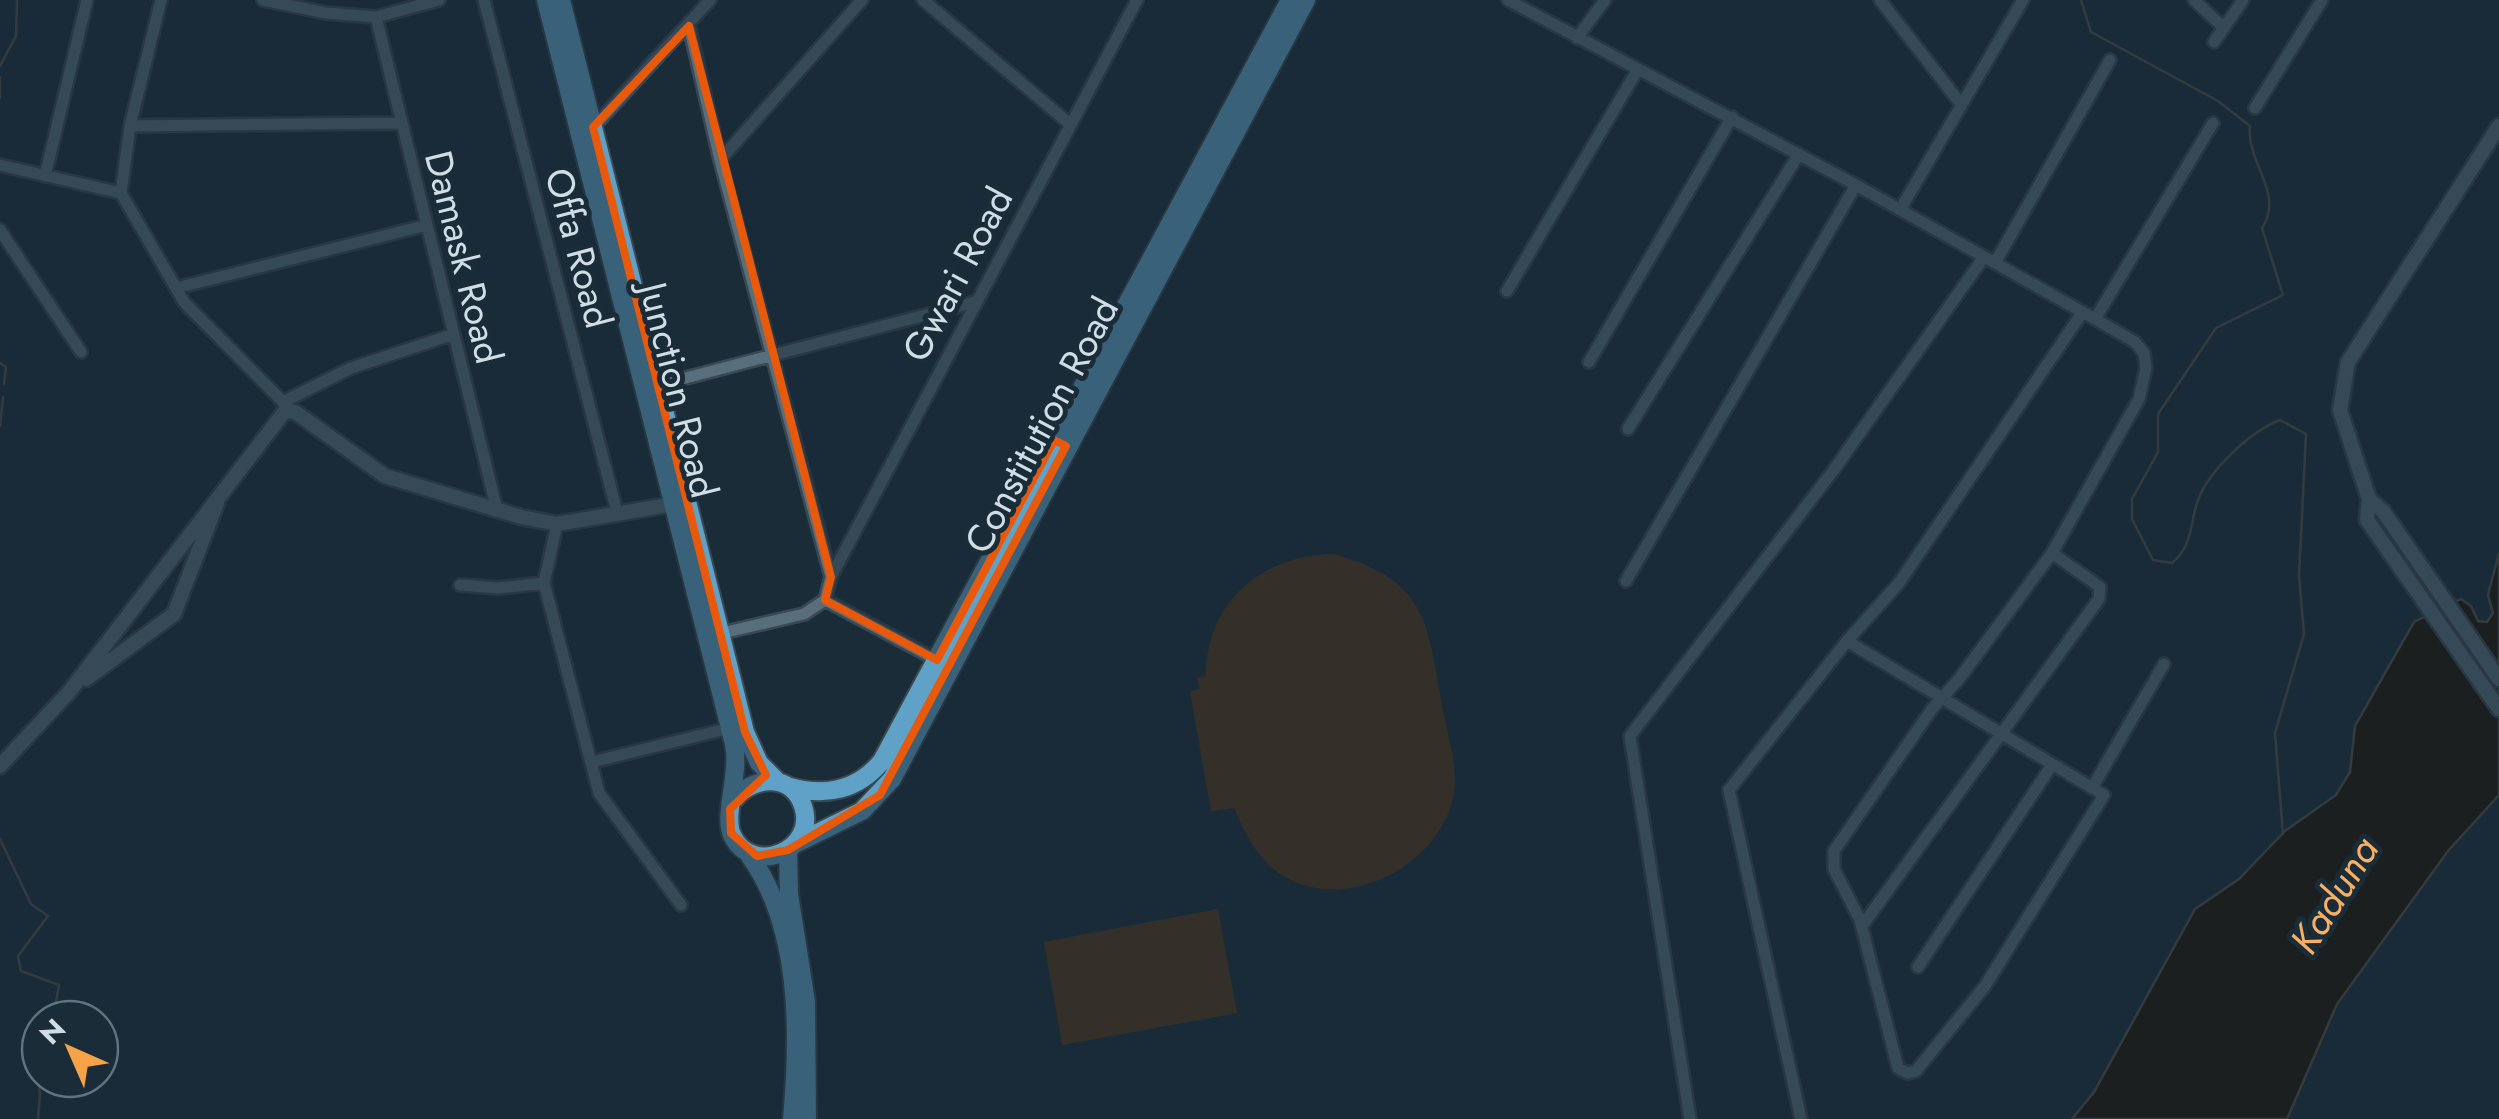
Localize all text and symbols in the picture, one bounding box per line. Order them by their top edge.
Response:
street label: Damask Road [411,145,517,369]
street label: Offa Road [531,162,627,334]
street label: Gwari Road [888,177,1026,371]
street label: Junction Road [624,272,732,504]
street label: Constitution Road [950,287,1132,563]
water label: Kaduna [2275,825,2393,965]
north arrow [20,999,120,1099]
text: N [30,1009,75,1054]

